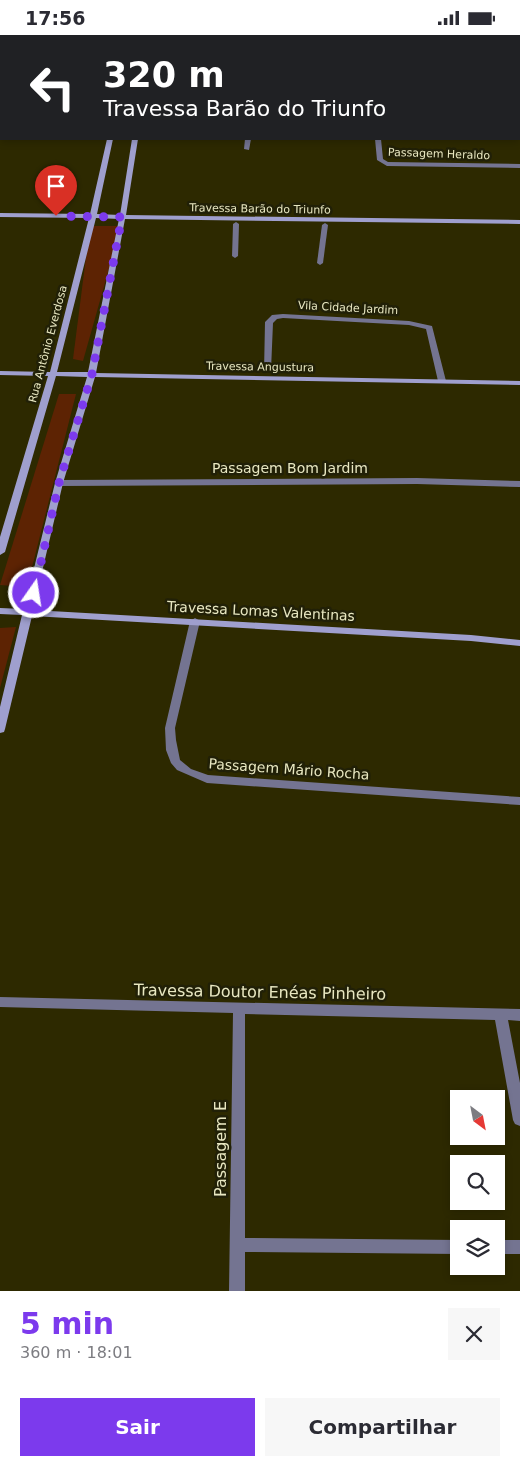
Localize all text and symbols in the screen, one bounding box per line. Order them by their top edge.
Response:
text: 17:56 [25,7,85,29]
icon: left [20,55,85,120]
text: 320 m [103,55,225,95]
text: Travessa Barão do Triunfo [103,96,386,121]
street label: Passagem Heraldo [388,146,491,162]
pin [35,165,77,216]
icon: arrive [42,172,70,200]
street label: Travessa Barão do Triunfo [188,201,331,217]
street label: Rua Antônio Everdosa [26,284,70,404]
street label: Vila Cidade Jardim [298,299,398,317]
street label: Travessa Angustura [205,360,314,374]
street label: Passagem Bom Jardim [212,460,368,476]
position arrow [7,566,59,618]
street label: Travessa Lomas Valentinas [166,598,355,624]
street label: Passagem Mário Rocha [208,755,370,783]
street label: Travessa Doutor Enéas Pinheiro [133,980,386,1004]
north arrow [450,1090,505,1145]
map controls [450,1090,505,1275]
street label: Passagem E [211,1101,230,1197]
button: search [450,1155,505,1210]
button: layers [450,1220,505,1275]
text: 5 min [20,1306,114,1341]
button: close [448,1308,500,1360]
text: 360 m · 18:01 [20,1343,133,1362]
button: Sair [20,1398,255,1456]
button: Compartilhar [265,1398,500,1456]

